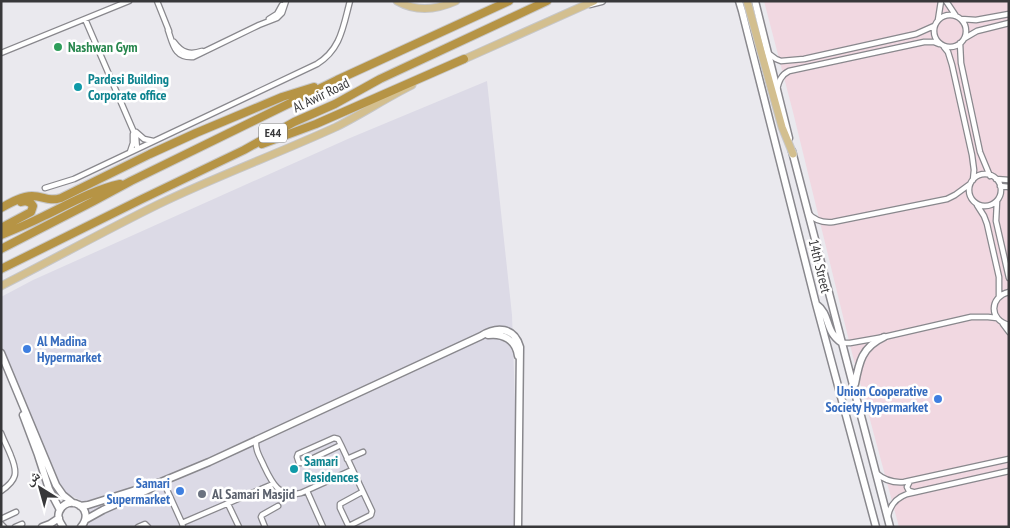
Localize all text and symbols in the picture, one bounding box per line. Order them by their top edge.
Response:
place label: Nashwan Gym [68,38,138,56]
marker: Nashwan Gym [52,41,64,53]
place label: Pardesi Building Corporate office [88,70,169,104]
street label: Al Awir Road [290,74,352,116]
marker: Pardesi Building Corporate office [72,81,84,93]
road number: E44 [259,124,287,142]
street label: 14th Street [805,237,835,295]
place label: Al Madina Hypermarket [36,332,101,366]
marker: Al Madina Hypermarket [21,343,33,355]
place label: Union Cooperative Society Hypermarket [825,382,928,416]
marker: Union Cooperative Society Hypermarket [932,393,944,405]
place label: Samari Residences [304,452,359,486]
north arrow [15,463,65,513]
marker: Samari Residences [288,463,300,475]
text: ش [21,466,44,489]
place label: Samari Supermarket [106,474,170,508]
marker: Samari Supermarket [174,485,186,497]
place label: Al Samari Masjid [211,485,295,503]
marker: Al Samari Masjid [196,488,208,500]

